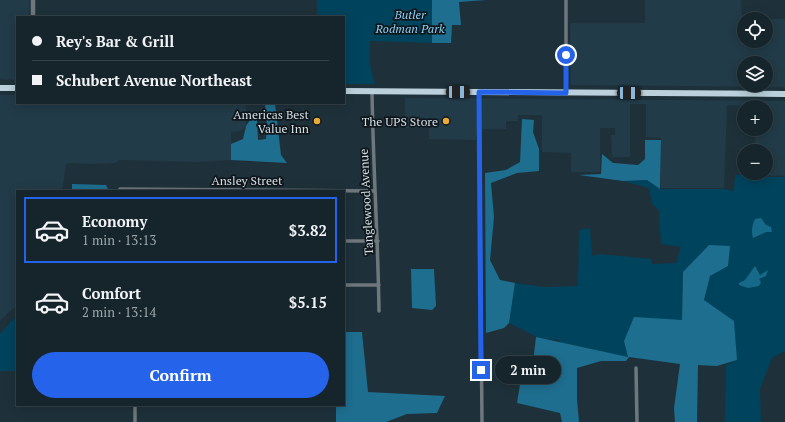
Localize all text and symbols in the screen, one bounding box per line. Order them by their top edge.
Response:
park label: Butler Rodman Park [374,7,445,36]
map controls [737,12,773,180]
button: locate [737,12,773,48]
text: Rey's Bar & Grill [56,31,174,51]
route start [557,46,575,64]
button: layers [737,56,773,92]
text: Schubert Avenue Northeast [56,70,252,90]
car [446,86,470,98]
car [617,87,641,99]
button: + [737,100,773,136]
place label: Americas Best Value Inn [233,107,310,136]
place label: The UPS Store [362,114,438,129]
marker: Americas Best Value Inn [312,116,322,126]
marker: The UPS Store [441,116,451,126]
button: − [737,144,773,180]
street label: Tanglewood Avenue [356,148,376,256]
street label: Ansley Street [212,173,283,188]
text: Economy [82,211,147,231]
icon: car [34,212,70,248]
text: $3.82 [289,220,327,240]
text: 1 min · 13:13 [82,231,156,249]
text: Comfort [82,283,141,303]
icon: car [34,284,70,320]
text: $5.15 [289,292,327,312]
text: 2 min · 13:14 [82,303,156,321]
button: Confirm [32,352,329,398]
callout: 2 min [495,356,561,384]
route end [472,361,490,379]
text: 2 min [510,361,546,379]

